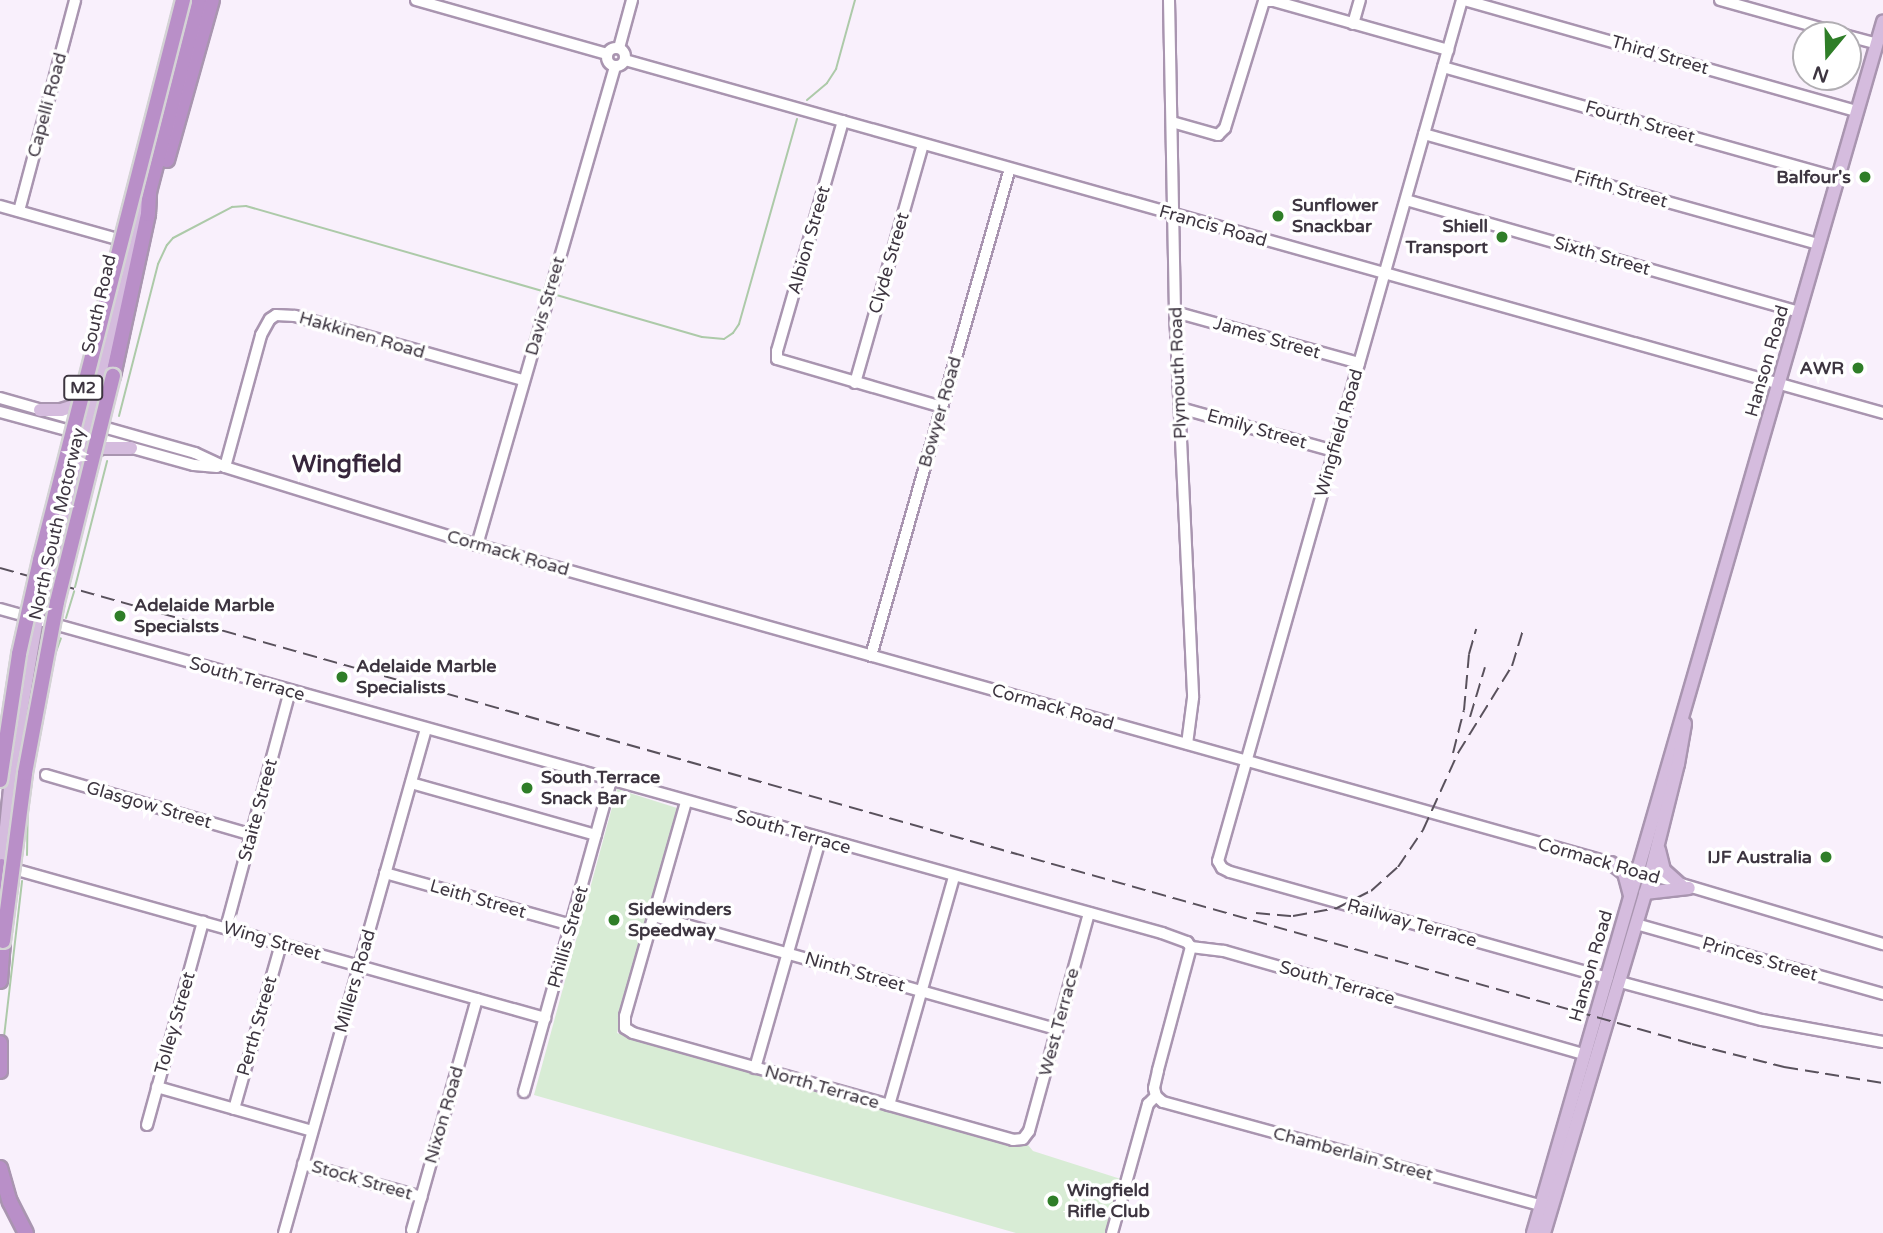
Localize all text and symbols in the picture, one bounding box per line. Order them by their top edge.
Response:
north arrow [1792,21,1862,91]
street label: Third Street [1609,31,1711,79]
street label: Capelli Road [23,50,71,160]
text: N [1810,61,1832,87]
street label: Fourth Street [1583,96,1697,148]
street label: Fifth Street [1572,165,1670,213]
place label: Balfour's [1776,166,1851,188]
marker: Balfour's [1857,169,1873,185]
street label: Albion Street [783,183,835,297]
place label: Sunflower Snackbar [1292,195,1378,238]
street label: Francis Road [1157,200,1269,252]
marker: Sunflower Snackbar [1270,208,1286,224]
street label: Clyde Street [864,210,914,316]
place label: Shiell Transport [1405,216,1488,258]
marker: Shiell Transport [1494,229,1510,245]
street label: Sixth Street [1551,232,1653,280]
street label: South Road [77,252,121,356]
street label: Davis Street [521,254,569,358]
street label: Hanson Road [1741,303,1793,419]
street label: Hakkinen Road [297,307,427,363]
street label: Plymouth Road [1165,307,1191,439]
street label: James Street [1211,312,1323,364]
street label: Bowyer Road [914,354,966,470]
place label: AWR [1800,357,1844,379]
marker: AWR [1850,360,1866,376]
street label: Wingfield Road [1310,366,1368,500]
road number: M2 [62,376,104,400]
street label: Emily Street [1205,404,1309,454]
street label: North South Motorway [24,426,90,622]
district label: Wingfield [292,451,402,479]
street label: Cormack Road [444,525,572,581]
place label: Adelaide Marble Specialsts [134,595,274,638]
marker: Adelaide Marble Specialsts [112,608,128,624]
street label: South Terrace [187,652,307,706]
place label: Adelaide Marble Specialists [356,656,496,698]
marker: Adelaide Marble Specialists [334,669,350,685]
street label: Cormack Road [989,679,1117,735]
street label: Staite Street [234,756,282,864]
place label: South Terrace Snack Bar [541,767,660,810]
street label: Glasgow Street [84,777,214,833]
marker: South Terrace Snack Bar [519,780,535,796]
street label: South Terrace [733,805,853,859]
street label: Cormack Road [1535,833,1663,889]
place label: IJF Australia [1707,846,1812,868]
marker: IJF Australia [1818,849,1834,865]
street label: Leith Street [427,875,529,923]
street label: Phillis Street [543,883,593,991]
street label: Railway Terrace [1345,894,1479,952]
place label: Sidewinders Speedway [628,899,732,942]
street label: Hanson Road [1565,908,1617,1024]
marker: Sidewinders Speedway [606,912,622,928]
street label: Wing Street [221,917,323,965]
street label: Millers Road [330,927,380,1035]
street label: Princes Street [1700,932,1820,986]
street label: Ninth Street [802,947,908,997]
street label: South Terrace [1277,956,1397,1010]
street label: West Terrace [1034,965,1084,1079]
street label: Tolley Street [150,969,200,1077]
street label: Perth Street [232,974,282,1078]
street label: North Terrace [762,1060,882,1114]
street label: Nixon Road [420,1064,468,1166]
street label: Chamberlain Street [1271,1122,1435,1186]
street label: Stock Street [309,1155,415,1205]
place label: Wingfield Rifle Club [1067,1180,1150,1222]
marker: Wingfield Rifle Club [1045,1193,1061,1209]

